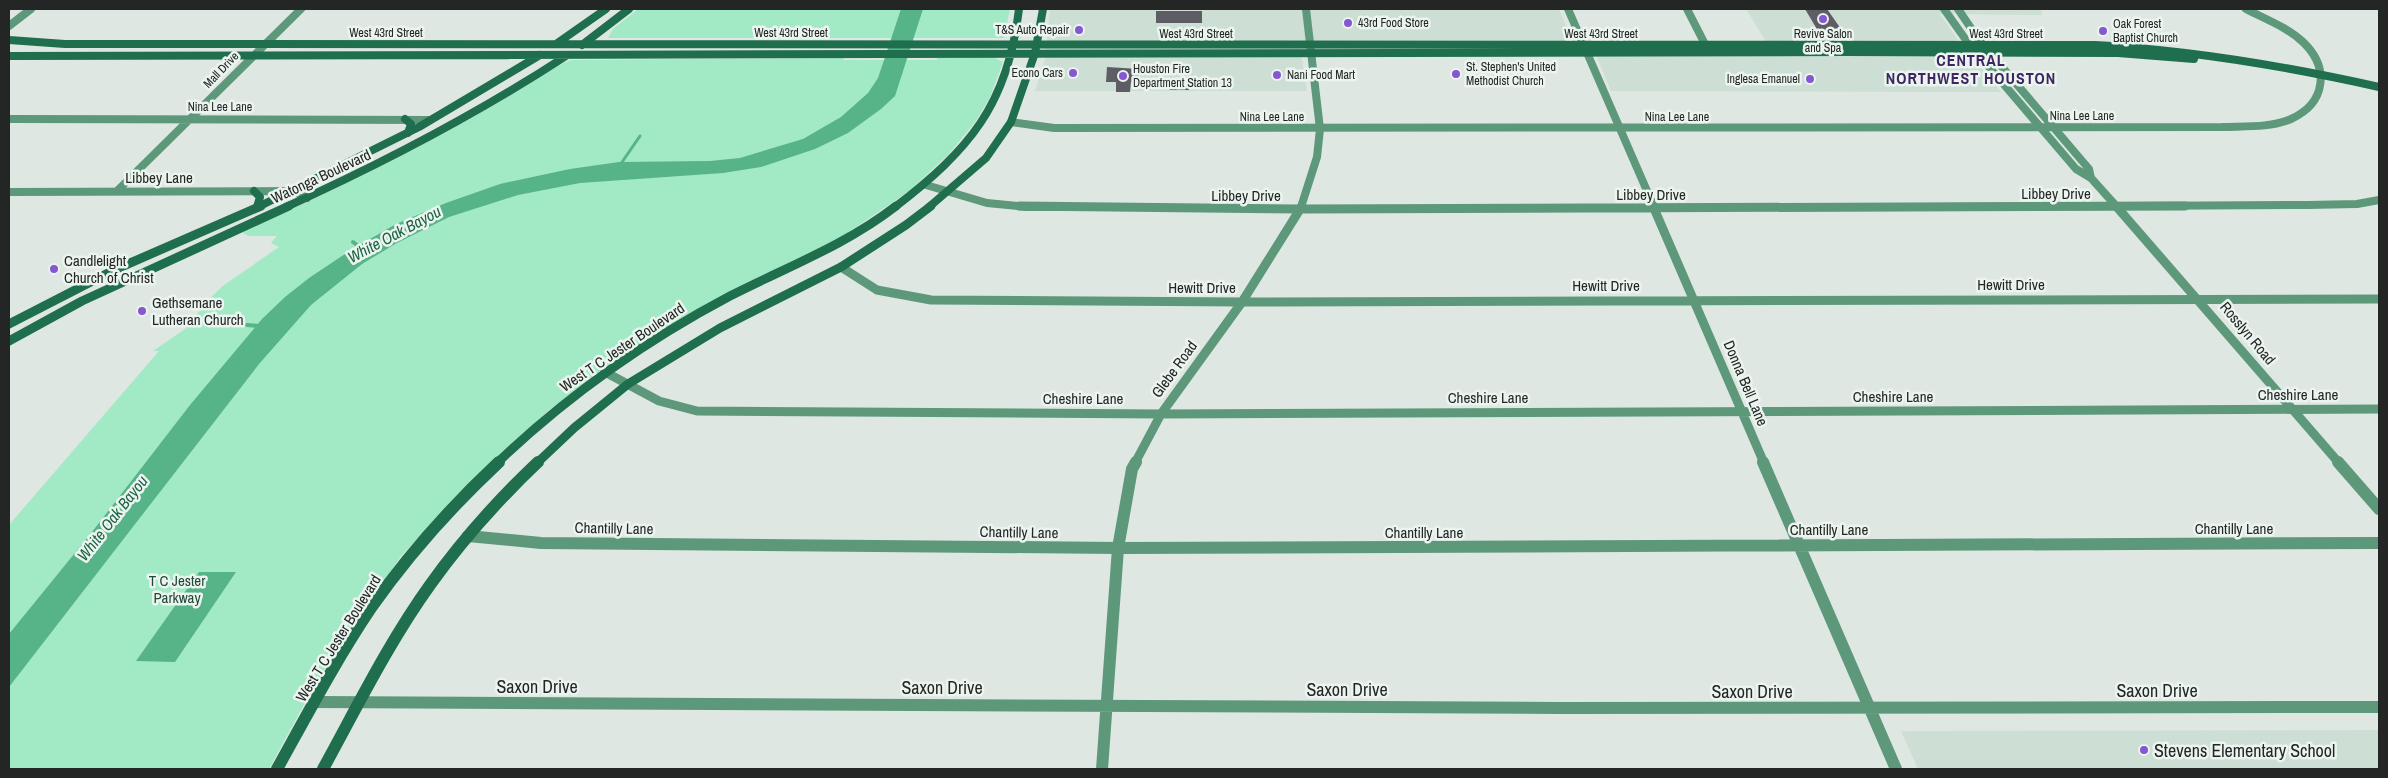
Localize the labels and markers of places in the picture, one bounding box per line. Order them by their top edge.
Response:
marker: Revive Salon and Spa [1817,13,1829,25]
place label: 43rd Food Store [1358,15,1429,31]
place label: Oak Forest Baptist Church [2113,16,2178,46]
marker: 43rd Food Store [1342,17,1354,29]
place label: T&S Auto Repair [995,22,1070,38]
marker: T&S Auto Repair [1073,24,1085,36]
marker: Oak Forest Baptist Church [2097,25,2109,37]
place label: Revive Salon and Spa [1794,26,1852,56]
place label: St. Stephen's United Methodist Church [1466,59,1556,89]
place label: Houston Fire Department Station 13 [1133,61,1232,91]
place label: Econo Cars [1012,65,1063,81]
marker: Econo Cars [1067,67,1079,79]
place label: Nani Food Mart [1287,67,1355,83]
marker: St. Stephen's United Methodist Church [1450,68,1462,80]
marker: Nani Food Mart [1271,69,1283,81]
marker: Houston Fire Department Station 13 [1117,70,1129,82]
place label: Inglesa Emanuel [1727,71,1800,87]
marker: Inglesa Emanuel [1804,73,1816,85]
place label: Candlelight Church of Christ [64,250,154,288]
marker: Candlelight Church of Christ [48,263,60,275]
place label: Gethsemane Lutheran Church [152,292,244,330]
marker: Gethsemane Lutheran Church [136,305,148,317]
place label: Stevens Elementary School [2154,738,2335,763]
marker: Stevens Elementary School [2138,744,2150,756]

